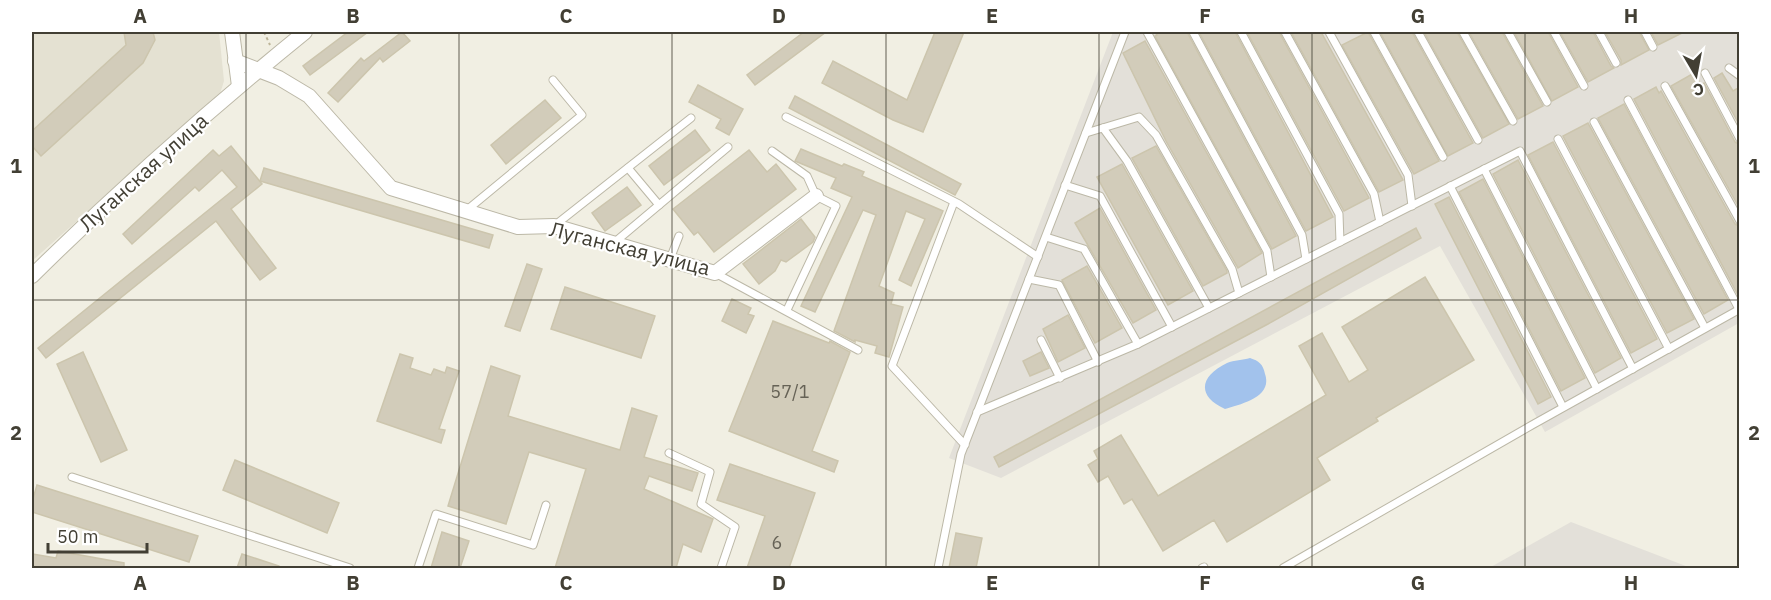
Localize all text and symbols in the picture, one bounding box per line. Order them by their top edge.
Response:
text: A [133,2,147,29]
text: B [346,2,360,29]
text: C [559,2,573,29]
text: D [772,2,786,29]
text: E [986,2,998,29]
text: F [1199,2,1211,29]
text: G [1411,2,1425,29]
text: H [1624,2,1638,29]
north arrow [1666,45,1726,105]
text: С [1692,79,1705,101]
street label: Луганская улица [72,106,214,238]
text: 1 [10,152,22,179]
text: 1 [1748,152,1760,179]
street label: Луганская улица [547,214,713,282]
house number: 57/1 [770,380,810,403]
text: 2 [10,419,22,446]
text: 2 [1748,419,1760,446]
scale bar [48,516,147,554]
text: 50 m [57,525,99,548]
house number: 6 [772,531,782,554]
text: A [133,569,147,596]
text: B [346,569,360,596]
text: C [559,569,573,596]
text: D [772,569,786,596]
text: E [986,569,998,596]
text: F [1199,569,1211,596]
text: G [1411,569,1425,596]
text: H [1624,569,1638,596]

